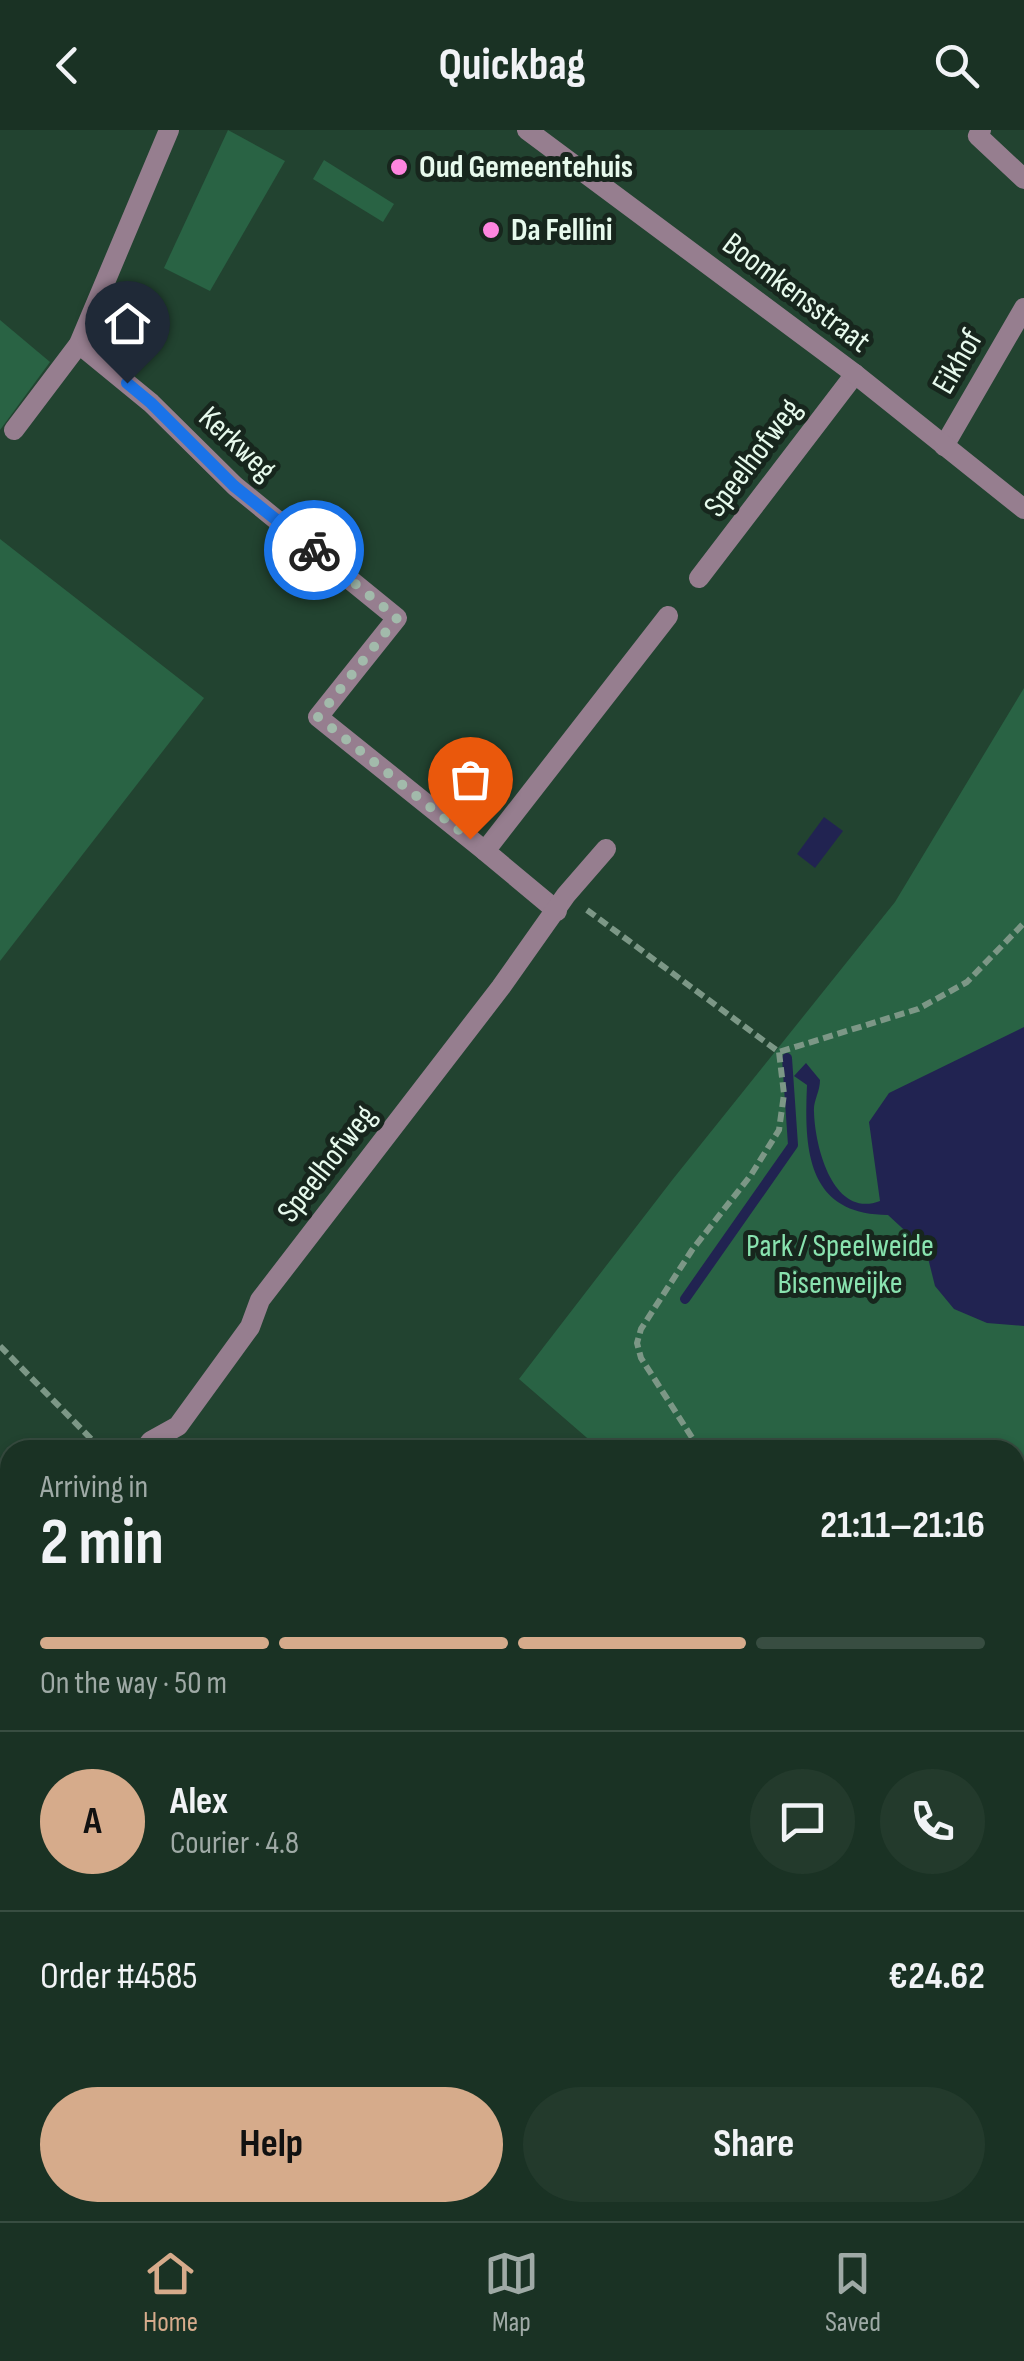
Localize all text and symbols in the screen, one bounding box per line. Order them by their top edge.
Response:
icon: back [40,38,95,93]
text: Quickbag [438,38,586,93]
icon: search [929,38,984,93]
place label: Oud Gemeentehuis [419,148,633,187]
marker: Oud Gemeentehuis [388,156,410,178]
place label: Da Fellini [511,211,613,250]
marker: Da Fellini [480,219,502,241]
street label: Boomkensstraat [714,225,878,361]
pin [85,281,170,384]
icon: home [100,296,155,351]
street label: Eikhof [924,322,992,401]
street label: Speelhofweg [696,391,810,525]
street label: Kerkweg [190,398,284,490]
courier [264,500,364,600]
icon: bike [287,523,342,578]
pin [428,737,513,840]
icon: bag [443,752,498,807]
street label: Speelhofweg [269,1098,385,1230]
park label: Park / Speelweide Bisenweijke [746,1227,934,1303]
text: Arriving in [40,1468,148,1507]
text: 21:11–21:16 [820,1503,985,1548]
text: 2 min [40,1505,164,1583]
text: On the way · 50 m [40,1664,227,1703]
button: chat [750,1769,855,1874]
button: phone [880,1769,985,1874]
text: Alex [170,1779,228,1824]
text: A [83,1799,102,1844]
text: Courier · 4.8 [170,1824,299,1863]
text: Order #4585 [40,1954,198,1999]
text: €24.62 [888,1954,985,1999]
button: Help [40,2087,503,2202]
button: Share [523,2087,985,2202]
tab: Home [143,2246,198,2339]
tab: Map [484,2246,539,2339]
tab: Saved [825,2246,881,2339]

